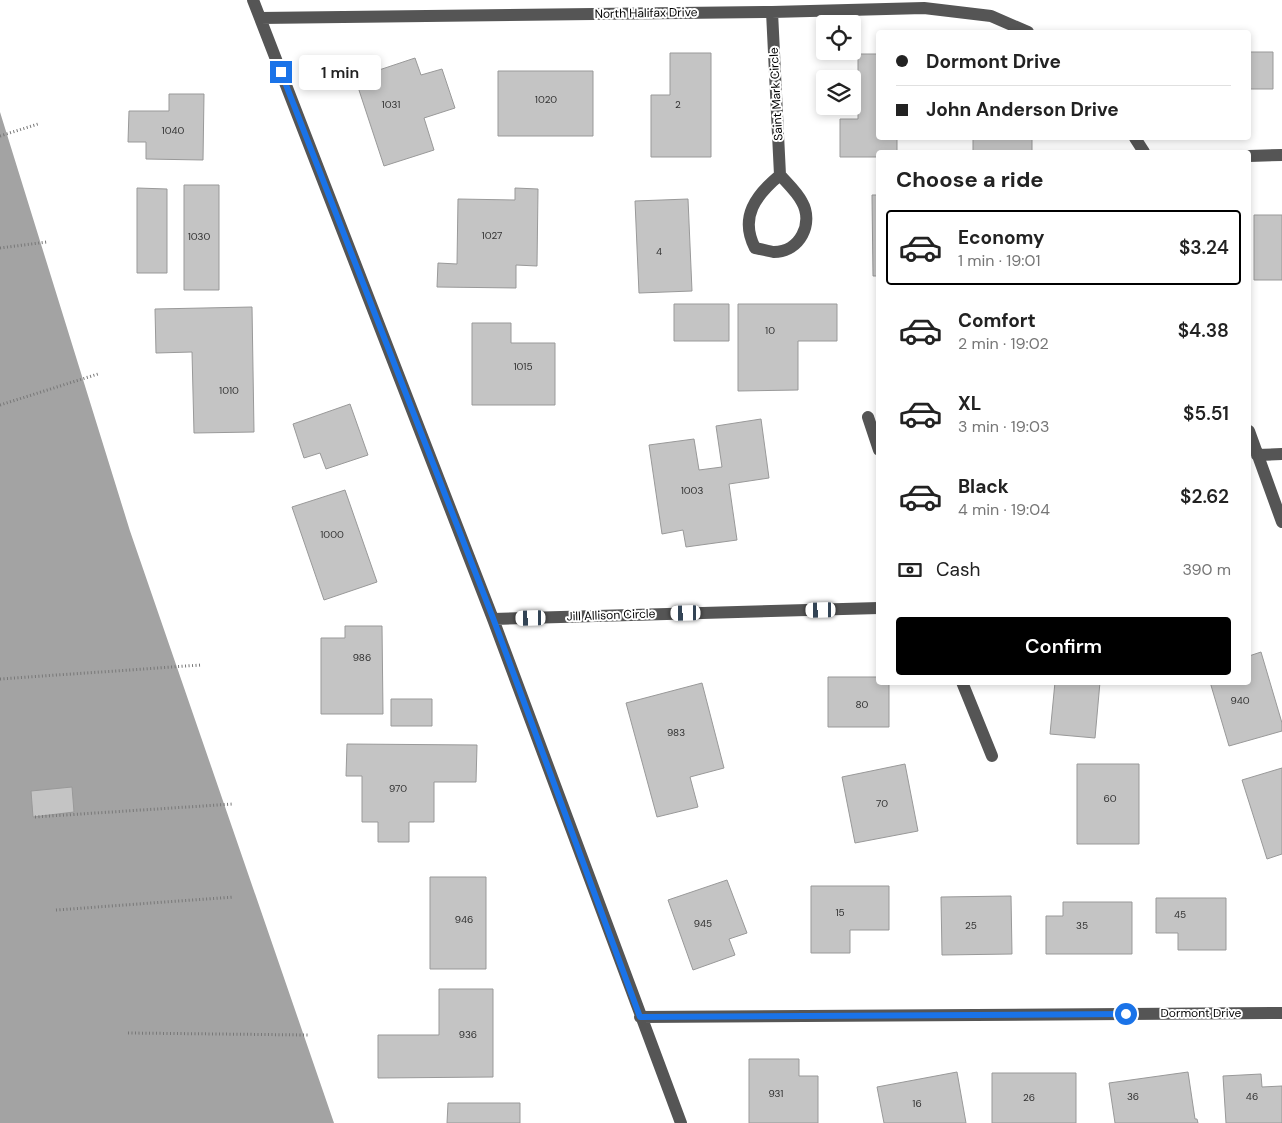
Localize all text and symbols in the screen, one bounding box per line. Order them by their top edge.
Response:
street label: North Halifax Drive [594,4,698,22]
map controls [816,15,861,115]
button: locate [816,15,861,60]
street label: Saint Mark Circle [766,47,786,141]
text: Dormont Drive [926,49,1061,74]
callout: 1 min [298,54,381,90]
route end [270,61,292,83]
text: 1 min [321,62,359,83]
button: layers [816,70,861,115]
house number: 1020 [535,93,557,106]
text: John Anderson Drive [926,97,1119,122]
house number: 1031 [382,98,400,111]
house number: 2 [675,98,681,111]
house number: 1040 [162,124,185,137]
text: Choose a ride [896,165,1044,194]
icon: car [898,225,943,270]
text: Economy [958,225,1045,250]
house number: 1027 [482,229,502,242]
house number: 1030 [188,230,211,243]
text: $3.24 [1179,235,1229,260]
house number: 4 [656,245,662,258]
text: 1 min · 19:01 [958,250,1040,271]
icon: car [898,308,943,353]
text: Comfort [958,308,1036,333]
text: $4.38 [1178,318,1229,343]
house number: 10 [765,324,775,337]
text: 2 min · 19:02 [958,333,1049,354]
house number: 1015 [513,360,533,373]
house number: 1010 [219,384,239,397]
icon: car [898,391,943,436]
text: XL [958,391,981,416]
text: $5.51 [1183,401,1229,426]
text: 3 min · 19:03 [958,416,1049,437]
icon: car [898,474,943,519]
text: Black [958,474,1009,499]
house number: 1003 [681,484,703,497]
text: $2.62 [1180,484,1229,509]
text: 4 min · 19:04 [958,499,1050,520]
house number: 1000 [320,528,344,541]
icon: cash [896,556,924,584]
text: Cash [936,557,980,582]
text: 390 m [1183,559,1231,580]
car [805,602,836,618]
street label: Jill Allison Circle [566,605,656,625]
car [670,605,701,621]
car [515,610,546,626]
button: Confirm [896,617,1231,675]
house number: 986 [353,651,371,664]
house number: 940 [1230,694,1250,707]
house number: 80 [856,698,869,711]
house number: 983 [667,726,685,739]
house number: 970 [389,782,407,795]
house number: 60 [1103,792,1117,805]
house number: 70 [876,797,888,810]
house number: 15 [835,906,845,919]
house number: 45 [1174,908,1186,921]
house number: 946 [455,913,473,926]
house number: 945 [694,917,712,930]
house number: 25 [965,919,977,932]
house number: 35 [1076,919,1088,932]
route start [1115,1003,1137,1025]
street label: Dormont Drive [1161,1005,1242,1021]
house number: 936 [459,1028,477,1041]
house number: 931 [769,1087,783,1100]
house number: 36 [1127,1090,1139,1103]
house number: 46 [1246,1090,1258,1103]
house number: 26 [1023,1091,1035,1104]
house number: 16 [912,1097,922,1110]

